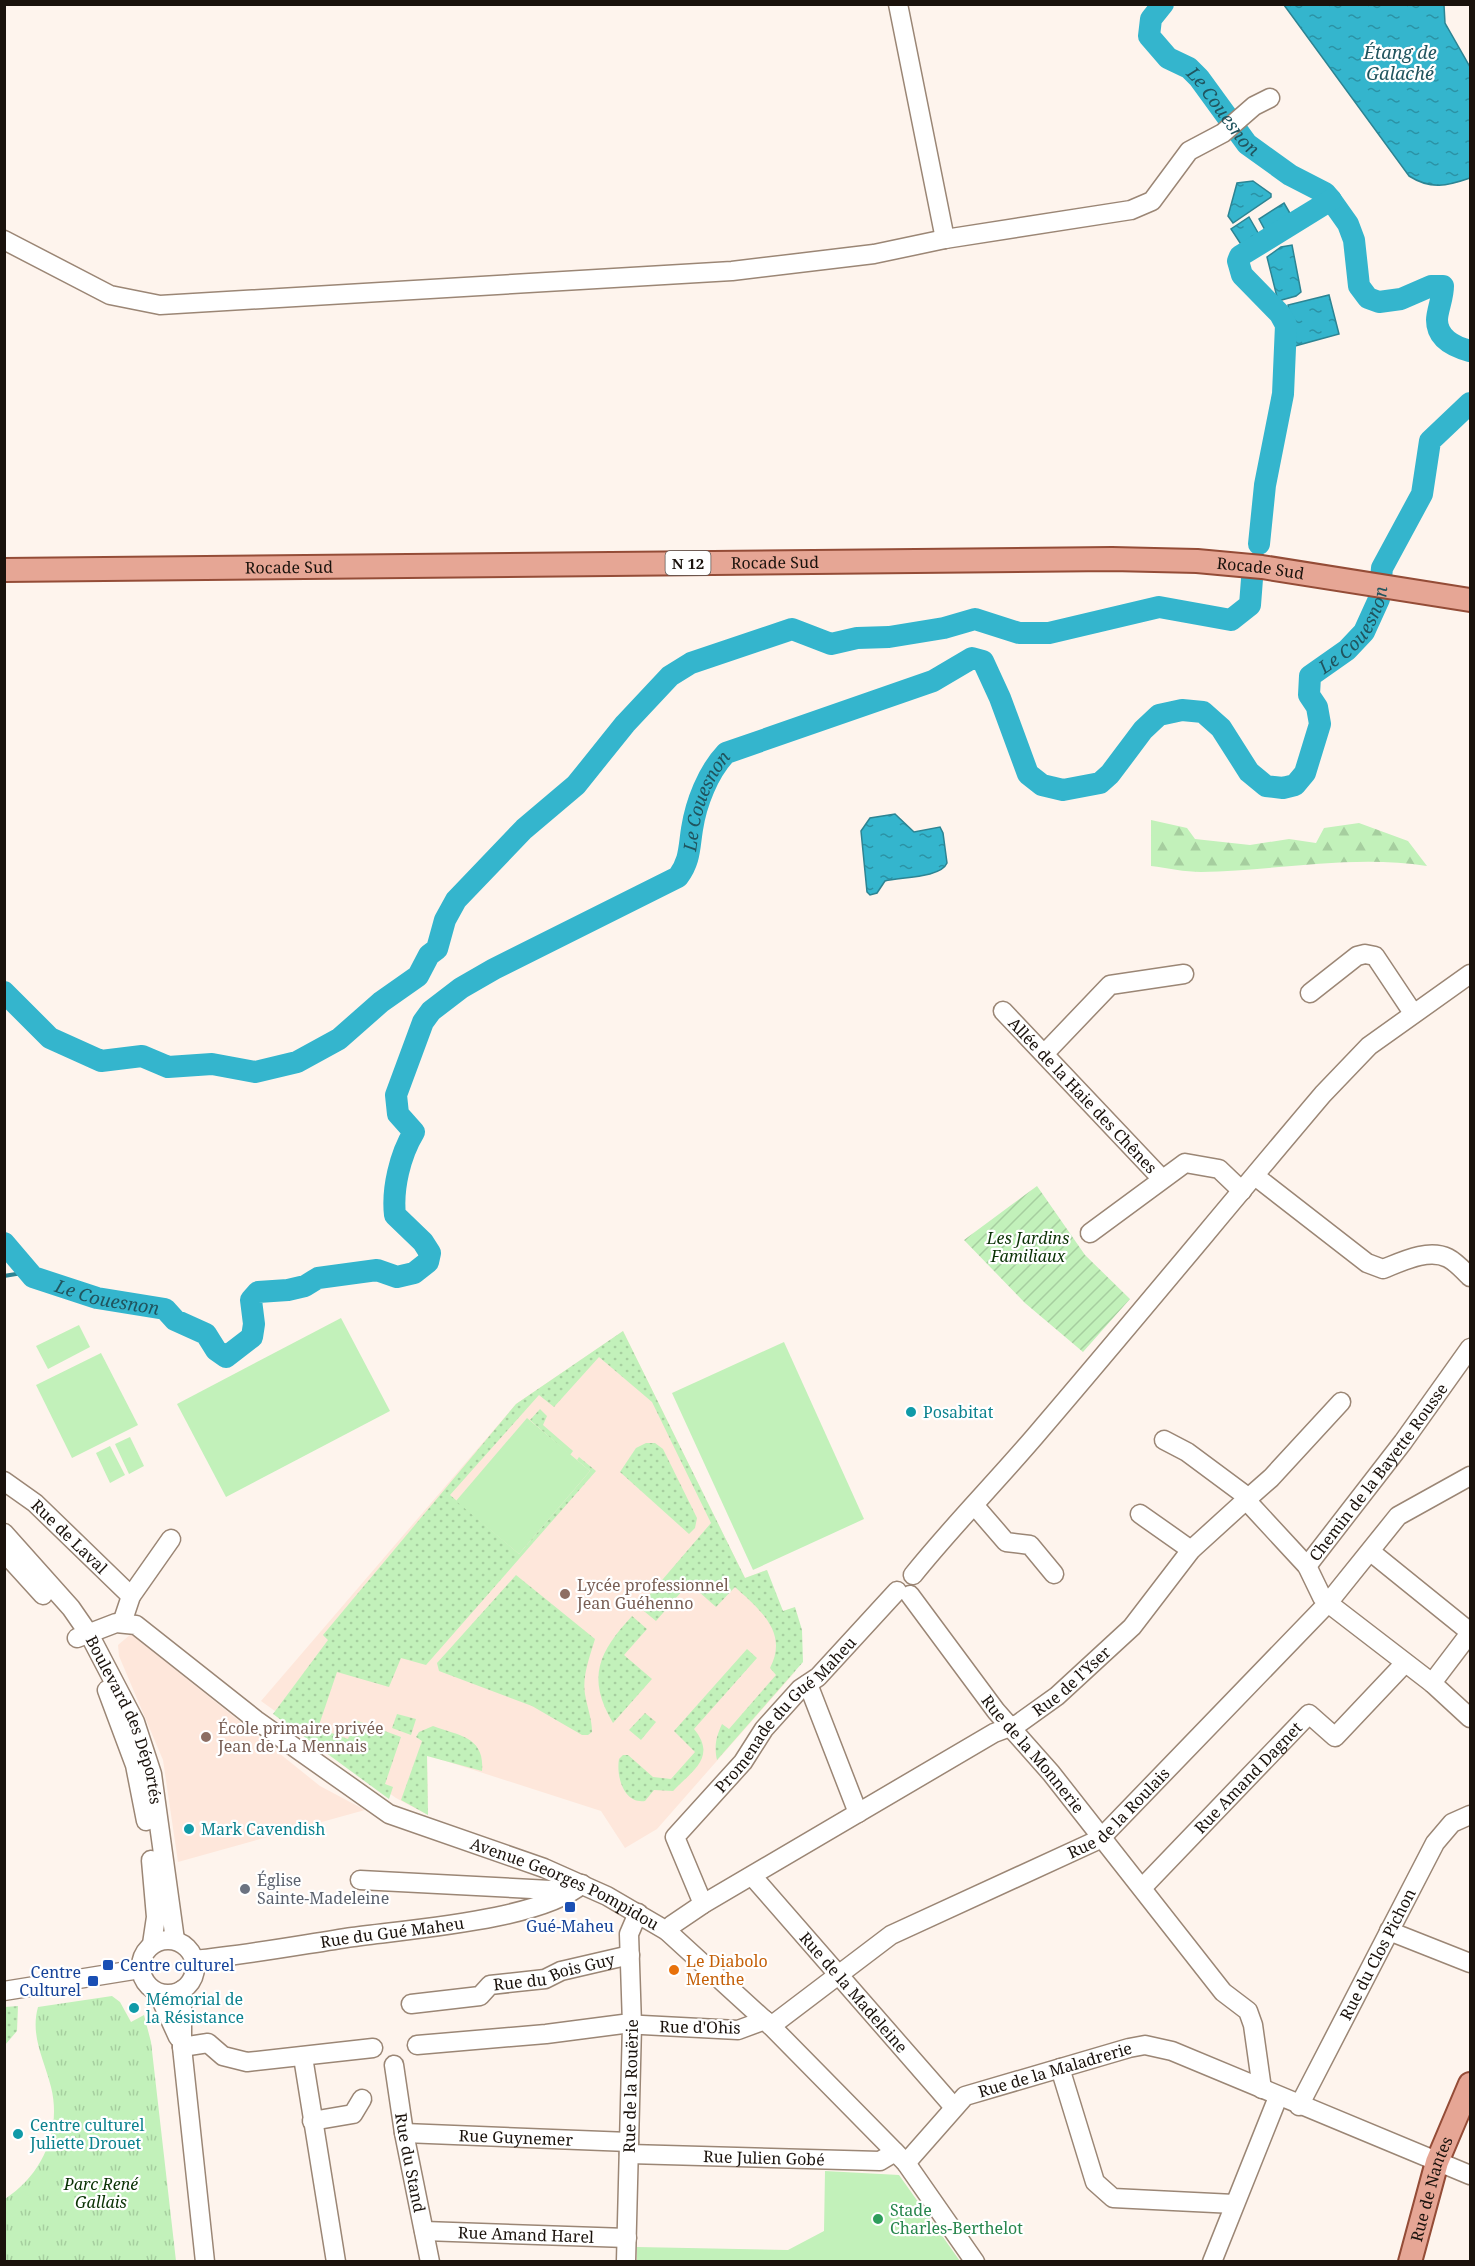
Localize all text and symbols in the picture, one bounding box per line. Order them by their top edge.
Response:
water label: Étang de Galaché [1362,40,1437,85]
water label: Le Couesnon [1181,60,1265,161]
road number: N 12 [666,551,710,575]
street label: Rocade Sud [731,551,819,574]
street label: Rocade Sud [1216,552,1306,585]
street label: Rocade Sud [245,556,333,579]
water label: Le Couesnon [1313,585,1392,679]
water label: Le Couesnon [677,745,735,854]
street label: Allée de la Haie des Chênes [1004,1012,1162,1178]
park label: Les Jardins Familiaux [986,1227,1069,1267]
water label: Le Couesnon [51,1273,161,1320]
street label: Chemin de la Bayette Rousse [1304,1379,1453,1566]
place label: Posabitat [923,1401,994,1423]
marker: Posabitat [904,1405,918,1419]
street label: Rue de Laval [27,1494,112,1578]
place label: Lycée professionnel Jean Guéhenno [576,1574,729,1614]
marker: Lycée professionnel Jean Guéhenno [558,1587,572,1601]
street label: Boulevard des Déportés [81,1632,167,1806]
street label: Promenade du Gué Maheu [710,1632,861,1797]
street label: Rue de l'Yser [1028,1641,1116,1721]
street label: Rue de la Monnerie [977,1690,1089,1818]
place label: École primaire privée Jean de La Mennais [217,1717,384,1757]
street label: Rue Amand Dagnet [1189,1717,1307,1838]
marker: École primaire privée Jean de La Mennais [199,1730,213,1744]
street label: Rue de la Roulais [1064,1763,1174,1864]
place label: Mark Cavendish [201,1818,325,1840]
marker: Mark Cavendish [182,1822,196,1836]
street label: Avenue Georges Pompidou [467,1832,663,1935]
place label: Église Sainte-Madeleine [257,1869,389,1909]
marker: Église Sainte-Madeleine [238,1882,252,1896]
street label: Rue du Clos Pichon [1334,1884,1421,2024]
marker: Gué-Maheu [563,1900,577,1914]
street label: Rue du Gué Maheu [319,1912,465,1953]
place label: Gué-Maheu [526,1915,614,1937]
street label: Rue de la Madeleine [795,1927,913,2058]
street label: Rue du Bois Guy [492,1948,618,1996]
place label: Le Diabolo Menthe [686,1950,768,1990]
place label: Centre culturel [120,1954,234,1976]
marker: Centre culturel [101,1958,115,1972]
place label: Centre Culturel [19,1961,81,2001]
marker: Le Diabolo Menthe [667,1963,681,1977]
marker: Centre Culturel [86,1974,100,1988]
place label: Mémorial de la Résistance [146,1988,244,2028]
marker: Mémorial de la Résistance [127,2001,141,2015]
street label: Rue d'Ohis [659,2015,741,2039]
street label: Rue de la Rouërie [618,2019,643,2153]
street label: Rue de la Maladrerie [975,2037,1134,2103]
street label: Rue du Stand [390,2111,431,2215]
place label: Centre culturel Juliette Drouet [29,2114,144,2154]
street label: Rue Guynemer [458,2124,574,2151]
marker: Centre culturel Juliette Drouet [11,2127,25,2141]
street label: Rue de Nantes [1405,2133,1458,2244]
street label: Rue Julien Gobé [703,2145,825,2170]
park label: Parc René Gallais [63,2173,139,2213]
place label: Stade Charles-Berthelot [890,2199,1023,2239]
marker: Stade Charles-Berthelot [871,2212,885,2226]
street label: Rue Amand Harel [458,2221,594,2248]

